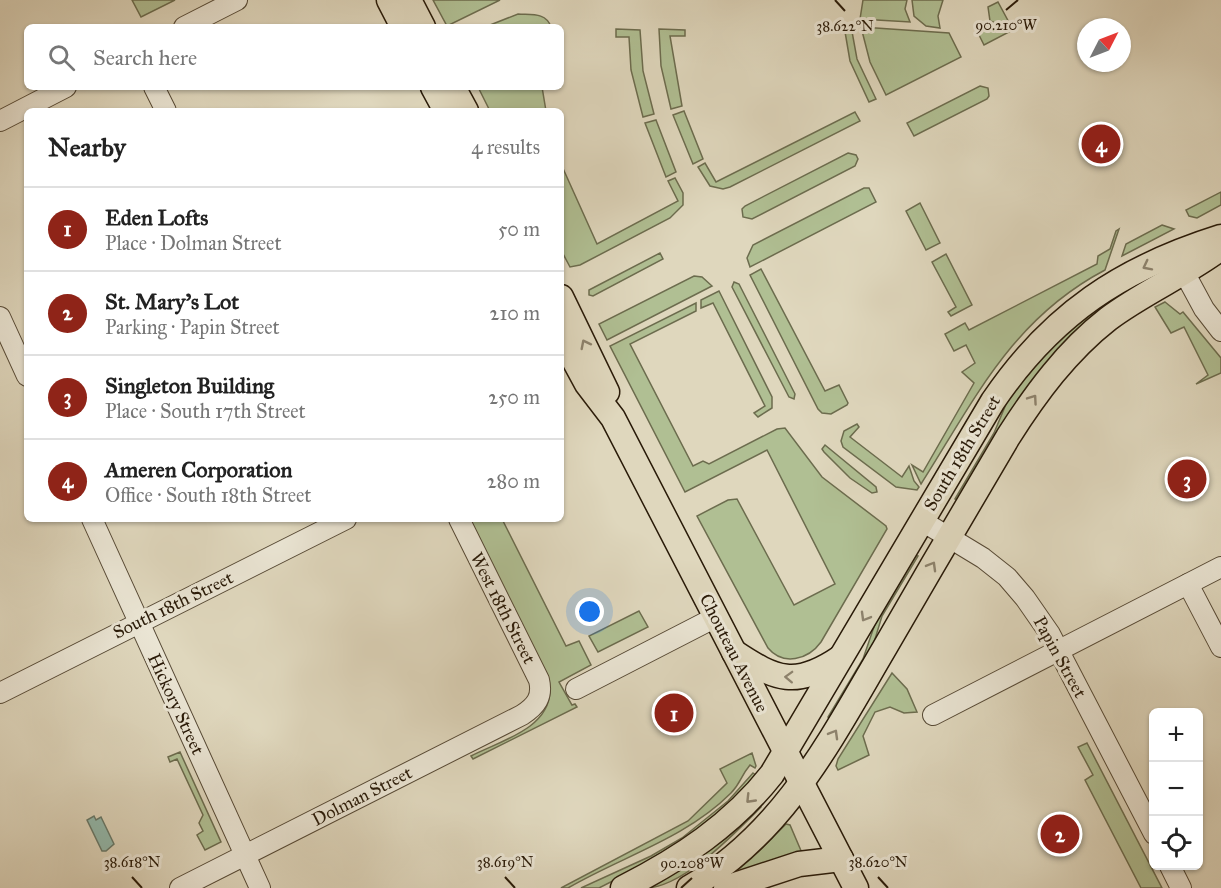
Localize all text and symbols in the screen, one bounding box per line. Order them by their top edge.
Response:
text: 90.210°W [975,16,1038,34]
text: 38.622°N [816,17,874,35]
north arrow [1077,18,1131,72]
search box [24,24,564,90]
icon: search [45,41,78,74]
text: Search here [93,44,197,71]
pin: 4 [1082,122,1120,166]
text: Nearby [48,131,126,163]
text: 4 results [471,135,540,159]
text: Eden Lofts [105,204,208,231]
text: 1 [64,217,71,241]
text: 50 m [498,217,540,241]
text: Place · Dolman Street [105,231,281,255]
one-way arrow [1143,259,1154,271]
text: St. Mary's Lot [105,288,239,315]
text: 2 [63,301,72,325]
text: 210 m [490,301,540,325]
text: Parking · Papin Street [105,315,280,339]
one-way arrow [580,339,592,350]
text: Singleton Building [105,372,274,399]
text: 3 [64,385,72,409]
text: 250 m [488,385,540,409]
street label: South 18th Street [919,391,1005,515]
one-way arrow [1026,395,1037,406]
text: Place · South 17th Street [105,399,306,423]
text: Ameren Corporation [105,456,292,483]
pin: 3 [1168,456,1206,502]
text: 4 [62,469,73,493]
text: 280 m [487,469,540,493]
text: Office · South 18th Street [105,483,311,507]
street label: West 18th Street [465,549,541,668]
one-way arrow [925,562,937,572]
street label: South 18th Street [109,566,237,644]
street label: Chouteau Avenue [695,590,773,716]
your location [575,597,604,626]
one-way arrow [861,611,872,621]
street label: Papin Street [1029,612,1092,702]
street label: Hickory Street [143,650,209,759]
one-way arrow [785,670,794,683]
pin: 1 [654,690,694,736]
map controls [1149,708,1203,870]
button: + [1149,708,1203,762]
one-way arrow [826,730,838,740]
street label: Dolman Street [308,761,416,831]
button: − [1149,762,1203,816]
one-way arrow [746,792,757,802]
pin: 2 [1040,812,1080,856]
button: locate [1149,816,1203,870]
text: 38.618°N [104,853,161,871]
text: 38.619°N [477,853,534,871]
text: 38.620°N [848,853,908,871]
text: 90.208°W [660,854,725,872]

